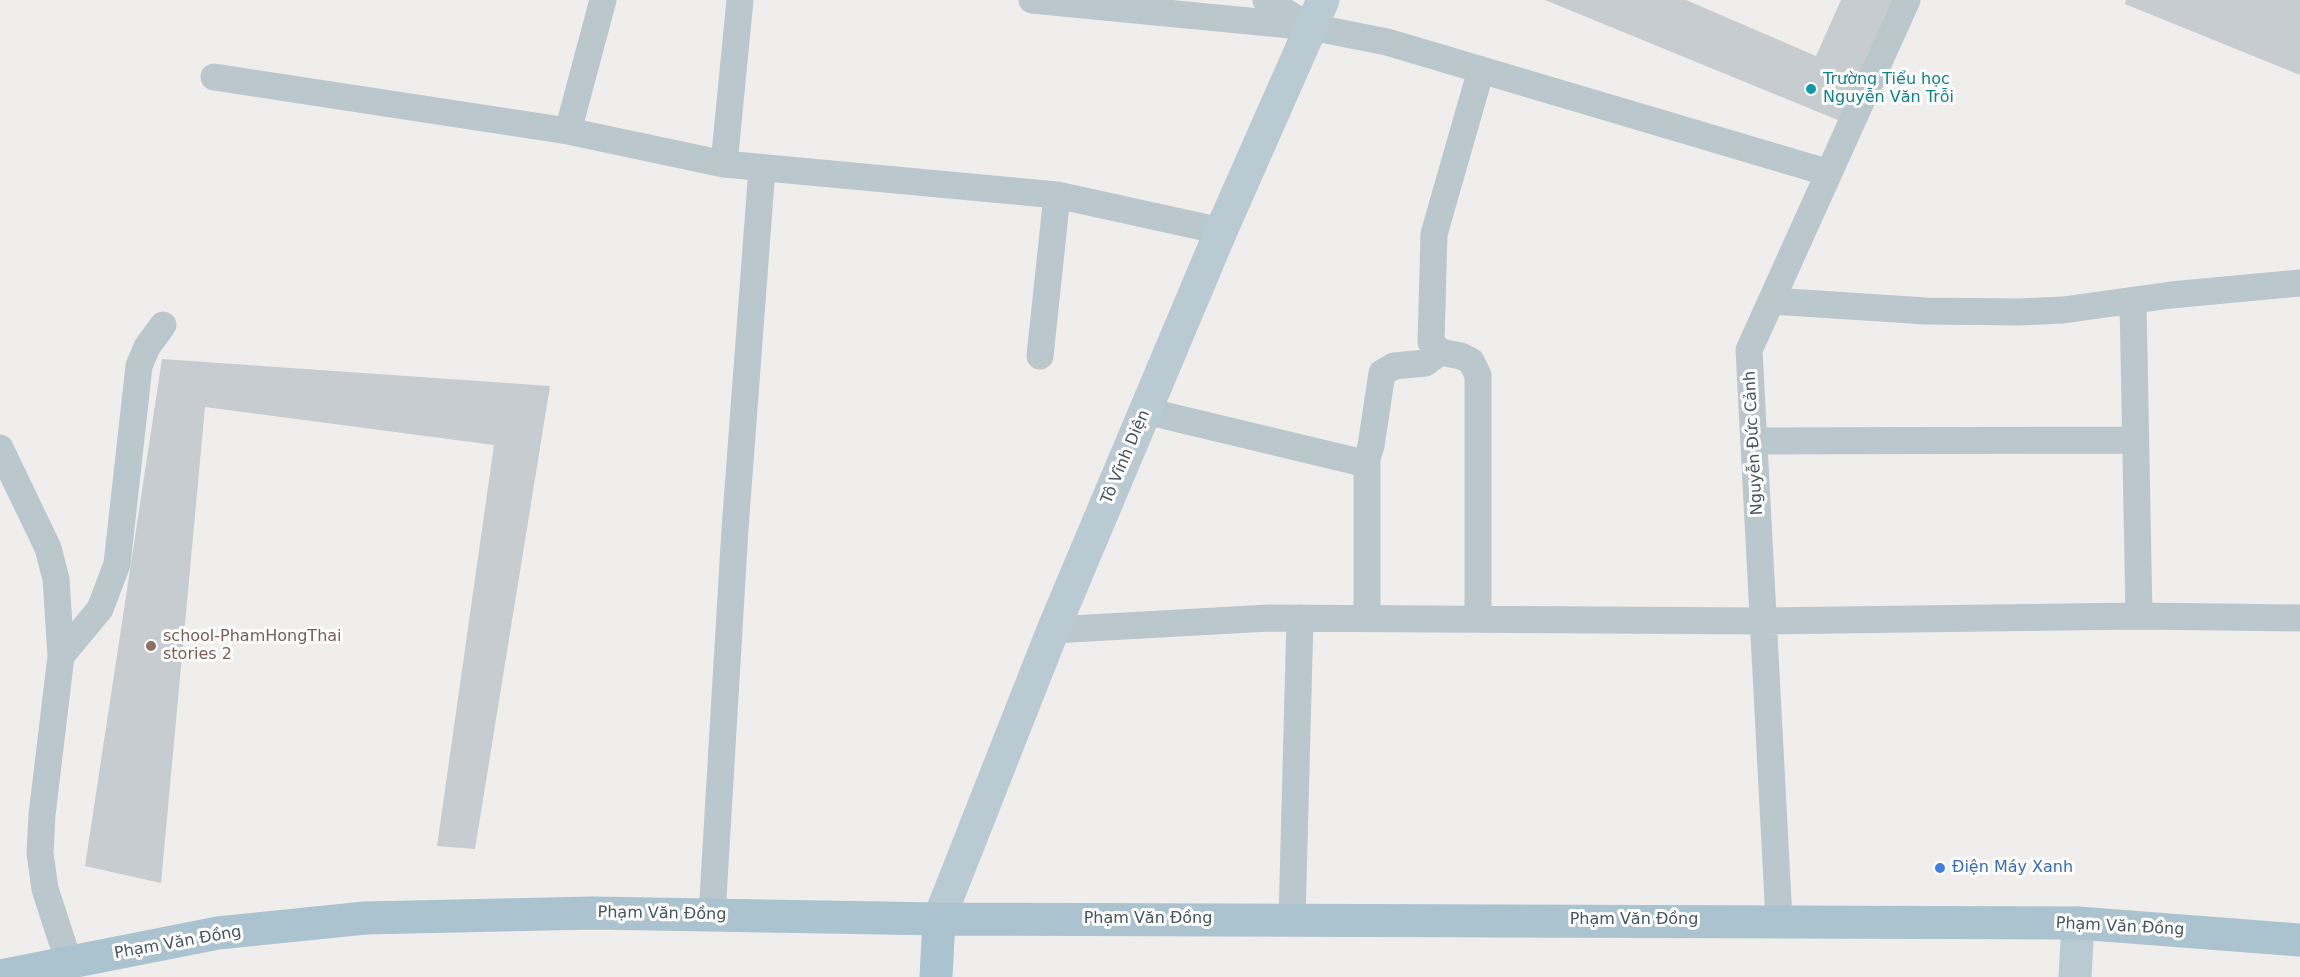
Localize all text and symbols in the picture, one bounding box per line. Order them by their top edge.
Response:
place label: Trường Tiểu học Nguyễn Văn Trỗi [1823,70,1954,108]
marker: Trường Tiểu học Nguyễn Văn Trỗi [1804,82,1818,96]
street label: Nguyễn Đức Cảnh [1741,370,1767,516]
street label: Tô Vĩnh Diện [1098,407,1154,507]
place label: school-PhamHongThai stories 2 [163,627,342,665]
marker: school-PhamHongThai stories 2 [144,639,158,653]
place label: Điện Máy Xanh [1952,858,2073,878]
marker: Điện Máy Xanh [1933,861,1947,875]
street label: Phạm Văn Đồng [597,903,727,925]
street label: Phạm Văn Đồng [1084,909,1212,929]
street label: Phạm Văn Đồng [1570,910,1698,930]
street label: Phạm Văn Đồng [2055,914,2185,940]
street label: Phạm Văn Đồng [113,922,243,964]

